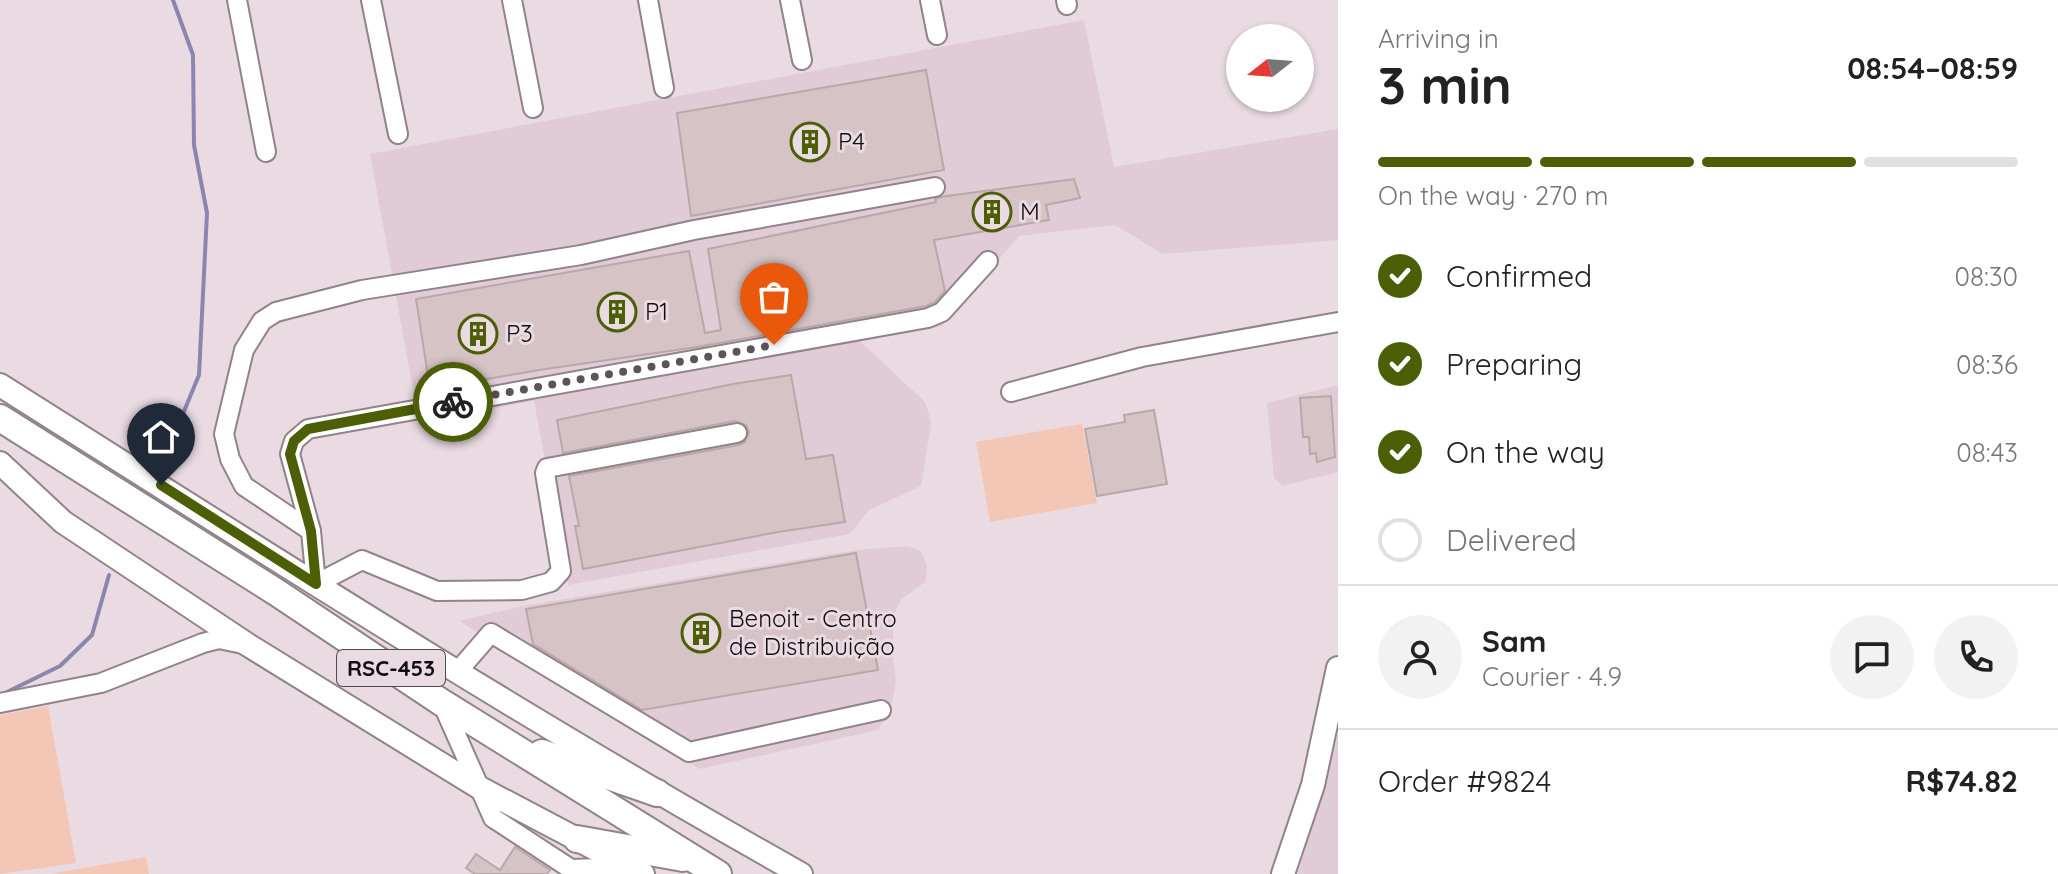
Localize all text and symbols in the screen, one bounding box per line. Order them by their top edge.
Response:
text: Arriving in [1378,22,1499,55]
north arrow [1226,24,1314,112]
map controls [1226,24,1314,112]
text: 08:54–08:59 [1847,49,2018,87]
text: 3 min [1378,52,1512,117]
building icon: P4 [789,121,831,163]
place label: P4 [838,126,865,156]
text: On the way · 270 m [1378,179,1608,212]
building icon: M [971,191,1013,233]
place label: M [1020,196,1040,226]
icon: check [1378,254,1422,298]
text: Confirmed [1446,257,1592,295]
text: 08:30 [1955,260,2018,293]
pin [740,263,808,345]
icon: bag [752,275,796,319]
building icon: P1 [596,291,638,333]
place label: P1 [645,296,668,326]
building icon: P3 [457,313,499,355]
place label: P3 [506,318,533,348]
icon: check [1378,342,1422,386]
text: Preparing [1446,345,1582,383]
text: 08:36 [1956,348,2018,381]
courier [413,362,493,442]
icon: bike [431,380,475,424]
pin [127,403,195,485]
icon: home [139,415,183,459]
icon: check [1378,430,1422,474]
text: On the way [1446,433,1605,471]
text: 08:43 [1956,436,2018,469]
text: Delivered [1446,521,1577,559]
place label: Benoit - Centro de Distribuição [729,603,897,661]
building icon: Benoit - Centro de Distribuição [680,612,722,654]
button: person [1378,615,1462,699]
button: chat [1830,615,1914,699]
button: phone [1934,615,2018,699]
text: Sam [1482,622,1546,660]
road number: RSC-453 [337,650,445,686]
text: Courier · 4.9 [1482,660,1622,693]
text: Order #9824 [1378,762,1551,800]
text: R$74.82 [1906,762,2018,800]

